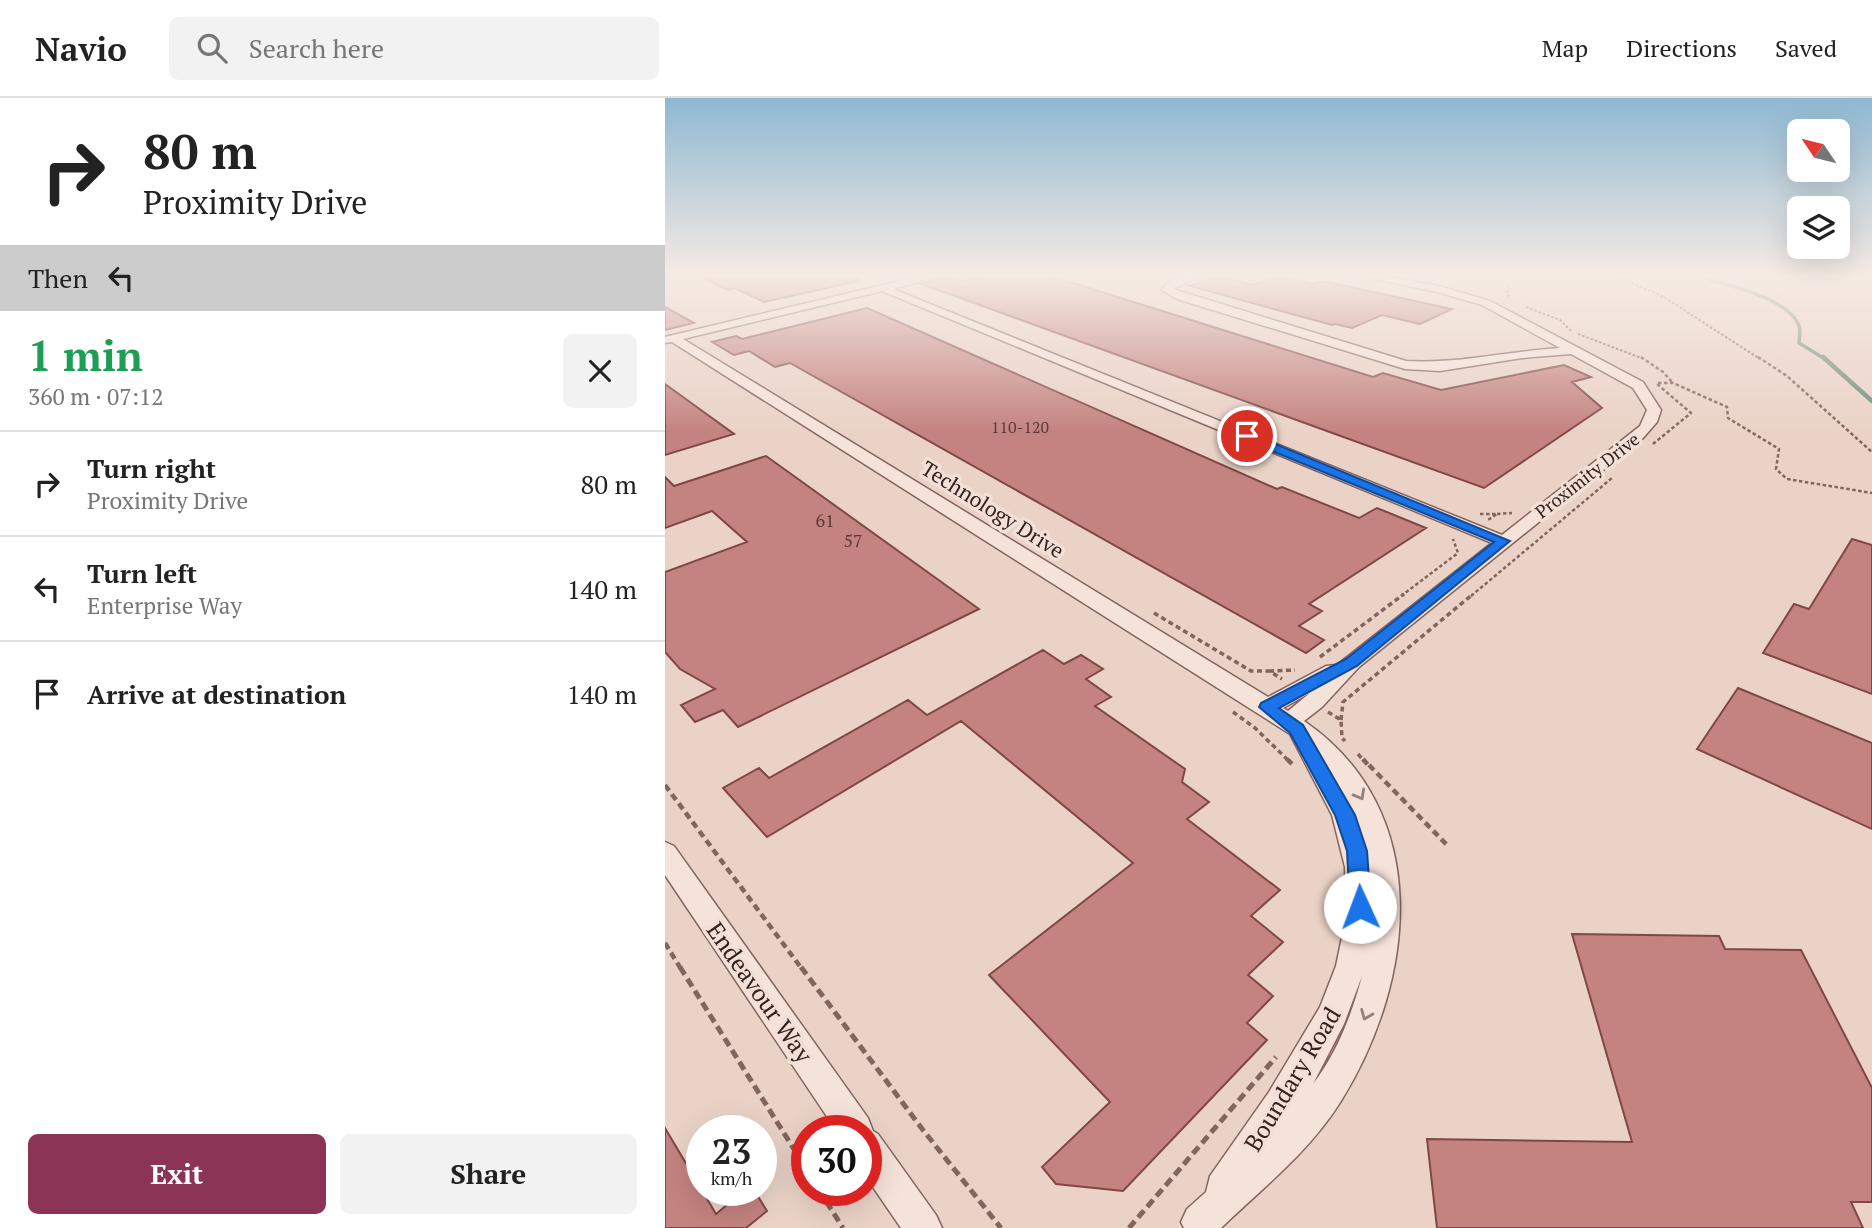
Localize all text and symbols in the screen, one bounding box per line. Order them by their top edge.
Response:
search box [169,17,659,80]
text: Navio [35,27,127,70]
icon: search [193,29,231,67]
text: Search here [249,31,384,65]
text: Map [1542,32,1588,64]
text: Directions [1626,32,1737,64]
text: Saved [1775,32,1837,64]
text: 80 m [143,118,257,183]
north arrow [1787,119,1850,182]
map controls [1787,119,1850,259]
icon: right [28,126,119,217]
text: Proximity Drive [143,181,367,223]
button: layers [1787,196,1850,259]
icon: left [102,259,140,297]
text: Then [28,261,88,295]
text: 1 min [28,327,143,383]
button: close [563,334,637,408]
text: 360 m · 07:12 [28,381,163,412]
pin [1217,406,1277,466]
house number: 110-120 [991,416,1049,438]
icon: arrive [1228,417,1266,455]
street label: Proximity Drive [1530,427,1644,523]
text: Turn right [87,451,216,485]
street label: Technology Drive [916,454,1070,564]
icon: right [28,465,66,503]
text: 80 m [581,467,637,501]
text: Proximity Drive [87,485,248,516]
house number: 61 [815,508,835,532]
house number: 57 [843,528,863,552]
text: Turn left [87,556,197,590]
icon: left [28,570,66,608]
text: 140 m [567,572,637,606]
text: Enterprise Way [87,590,242,621]
icon: arrive [28,675,66,713]
text: Arrive at destination [87,677,346,711]
text: 140 m [567,677,637,711]
one-way arrow [1352,787,1365,800]
position arrow [1323,870,1397,944]
street label: Endeavour Way [700,915,821,1069]
street label: Boundary Road [1236,1001,1348,1157]
one-way arrow [1360,1008,1374,1020]
speed limit sign: 30 [791,1115,882,1206]
text: 23 [712,1128,751,1174]
button: Exit [28,1134,326,1214]
button: Share [340,1134,637,1214]
text: km/h [711,1166,752,1190]

